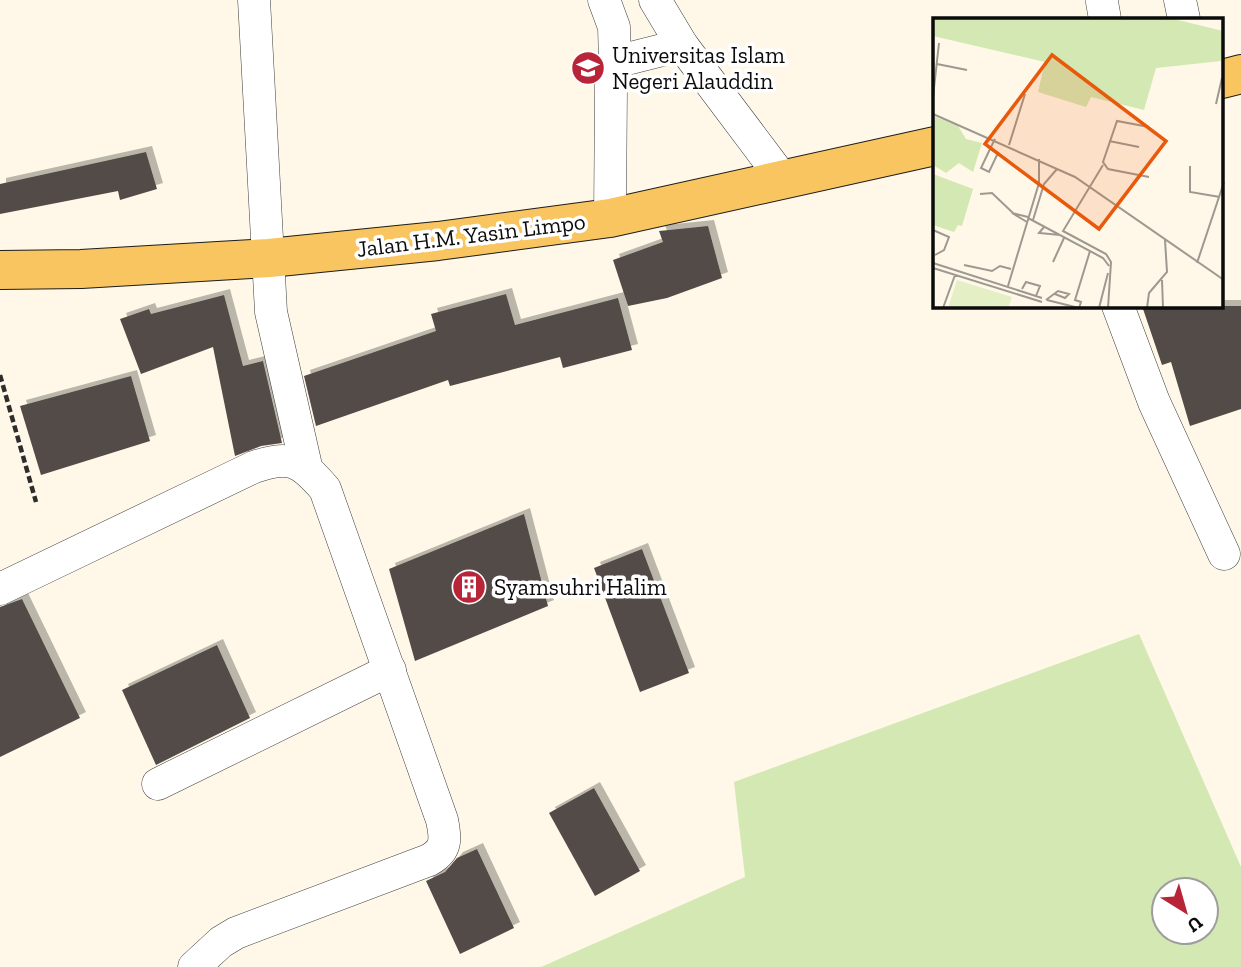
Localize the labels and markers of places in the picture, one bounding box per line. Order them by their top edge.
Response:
place label: Universitas Islam Negeri Alauddin [612,41,785,95]
school or university icon: Universitas Islam Negeri Alauddin [569,49,607,87]
building icon: Syamsuhri Halim [450,568,488,606]
place label: Syamsuhri Halim [494,573,667,601]

